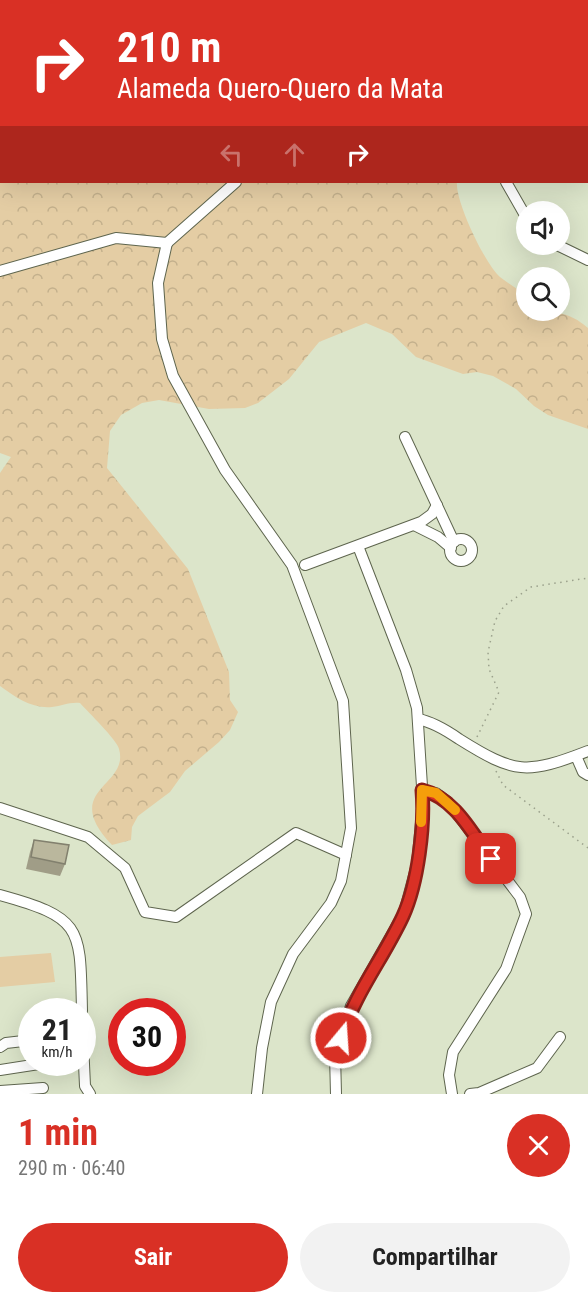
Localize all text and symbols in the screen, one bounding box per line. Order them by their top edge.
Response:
text: 210 m [117,23,222,72]
icon: right [18,24,96,102]
text: Alameda Quero-Quero da Mata [117,73,444,105]
icon: left [215,138,248,171]
icon: ahead [278,138,311,171]
icon: right [341,138,374,171]
map controls [516,201,570,321]
button: sound [516,201,570,255]
button: search [516,267,570,321]
pin [465,833,516,884]
icon: arrive [474,842,507,875]
speed limit sign: 30 [108,998,186,1076]
position arrow [309,1006,373,1070]
text: 21 [42,1012,72,1047]
text: km/h [42,1043,72,1061]
text: 1 min [18,1112,98,1154]
button: close [507,1114,570,1177]
text: 290 m · 06:40 [18,1156,125,1180]
button: Sair [18,1223,288,1292]
button: Compartilhar [300,1223,570,1292]

